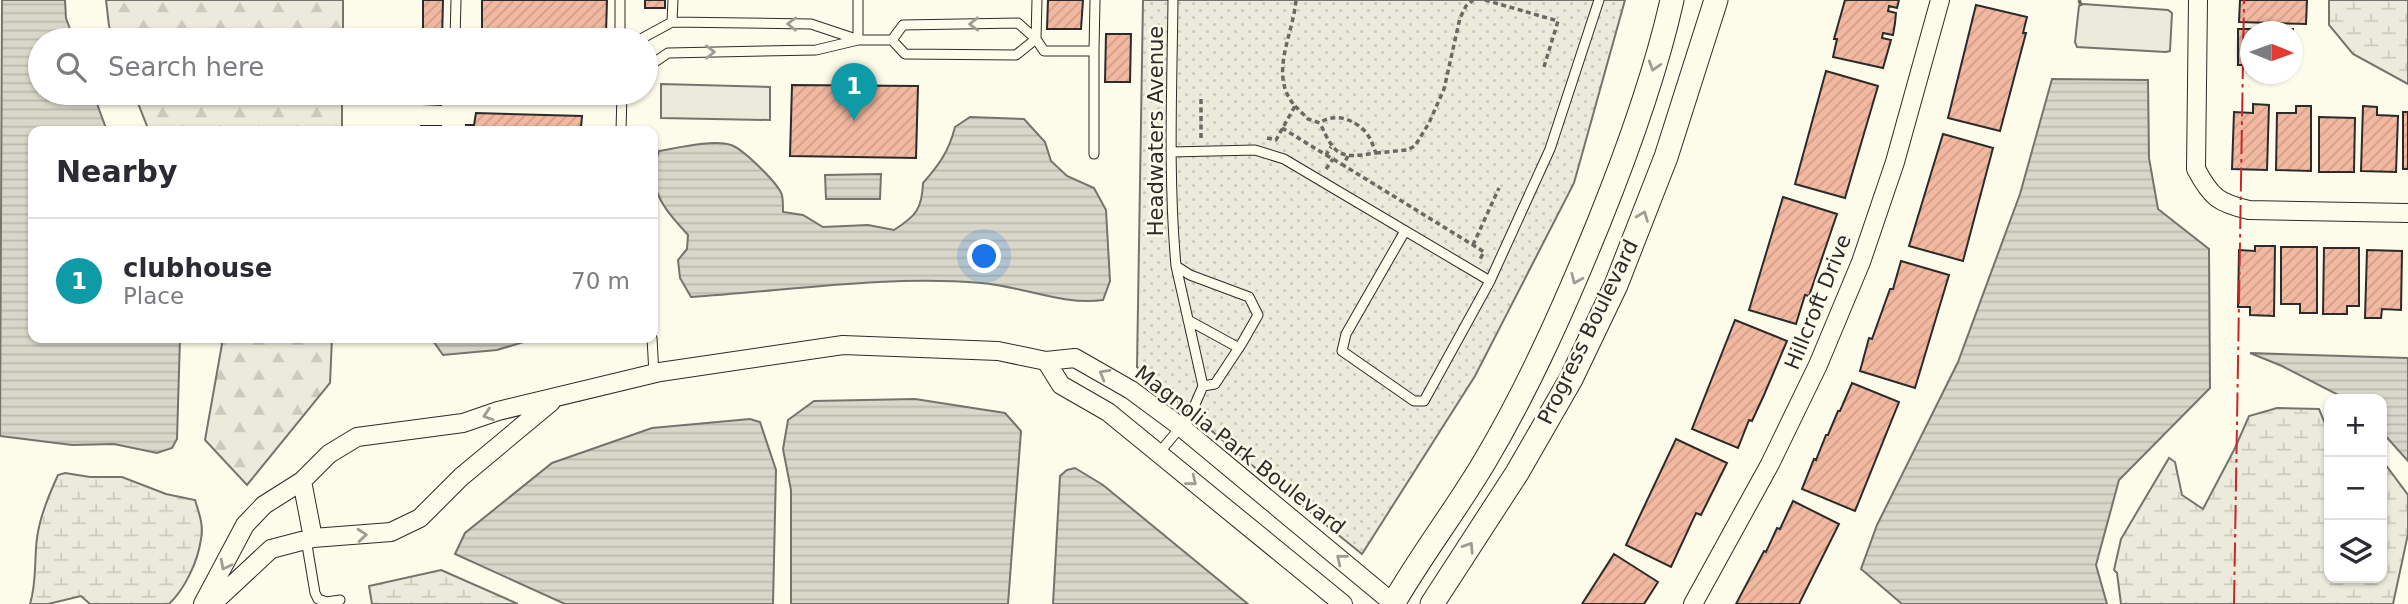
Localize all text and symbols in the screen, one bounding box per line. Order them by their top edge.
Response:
one-way arrow [787,16,797,32]
one-way arrow [968,16,979,31]
north arrow [2240,21,2303,84]
street label: Headwaters Avenue [1144,26,1168,236]
search box [28,28,658,105]
one-way arrow [705,45,716,60]
icon: search [52,48,90,86]
text: Search here [108,52,264,82]
one-way arrow [1647,59,1662,71]
pin: 1 [831,63,877,121]
text: Nearby [56,154,178,189]
one-way arrow [1634,211,1648,223]
street label: Hillcroft Drive [1780,231,1856,373]
street label: Progress Boulevard [1533,236,1643,428]
your location [967,239,1001,273]
text: clubhouse [123,253,272,283]
text: 1 [71,268,87,294]
text: 70 m [571,268,630,294]
one-way arrow [1570,272,1584,284]
text: Place [123,283,184,309]
street label: Magnolia Park Boulevard [1130,361,1350,539]
one-way arrow [1099,370,1112,383]
map controls [2324,394,2387,583]
button: + [2324,394,2387,457]
one-way arrow [483,406,495,421]
button: − [2324,457,2387,520]
one-way arrow [1183,473,1196,485]
button: layers [2324,520,2387,583]
one-way arrow [357,528,368,543]
one-way arrow [1461,541,1474,554]
one-way arrow [1337,555,1350,567]
one-way arrow [219,558,233,570]

